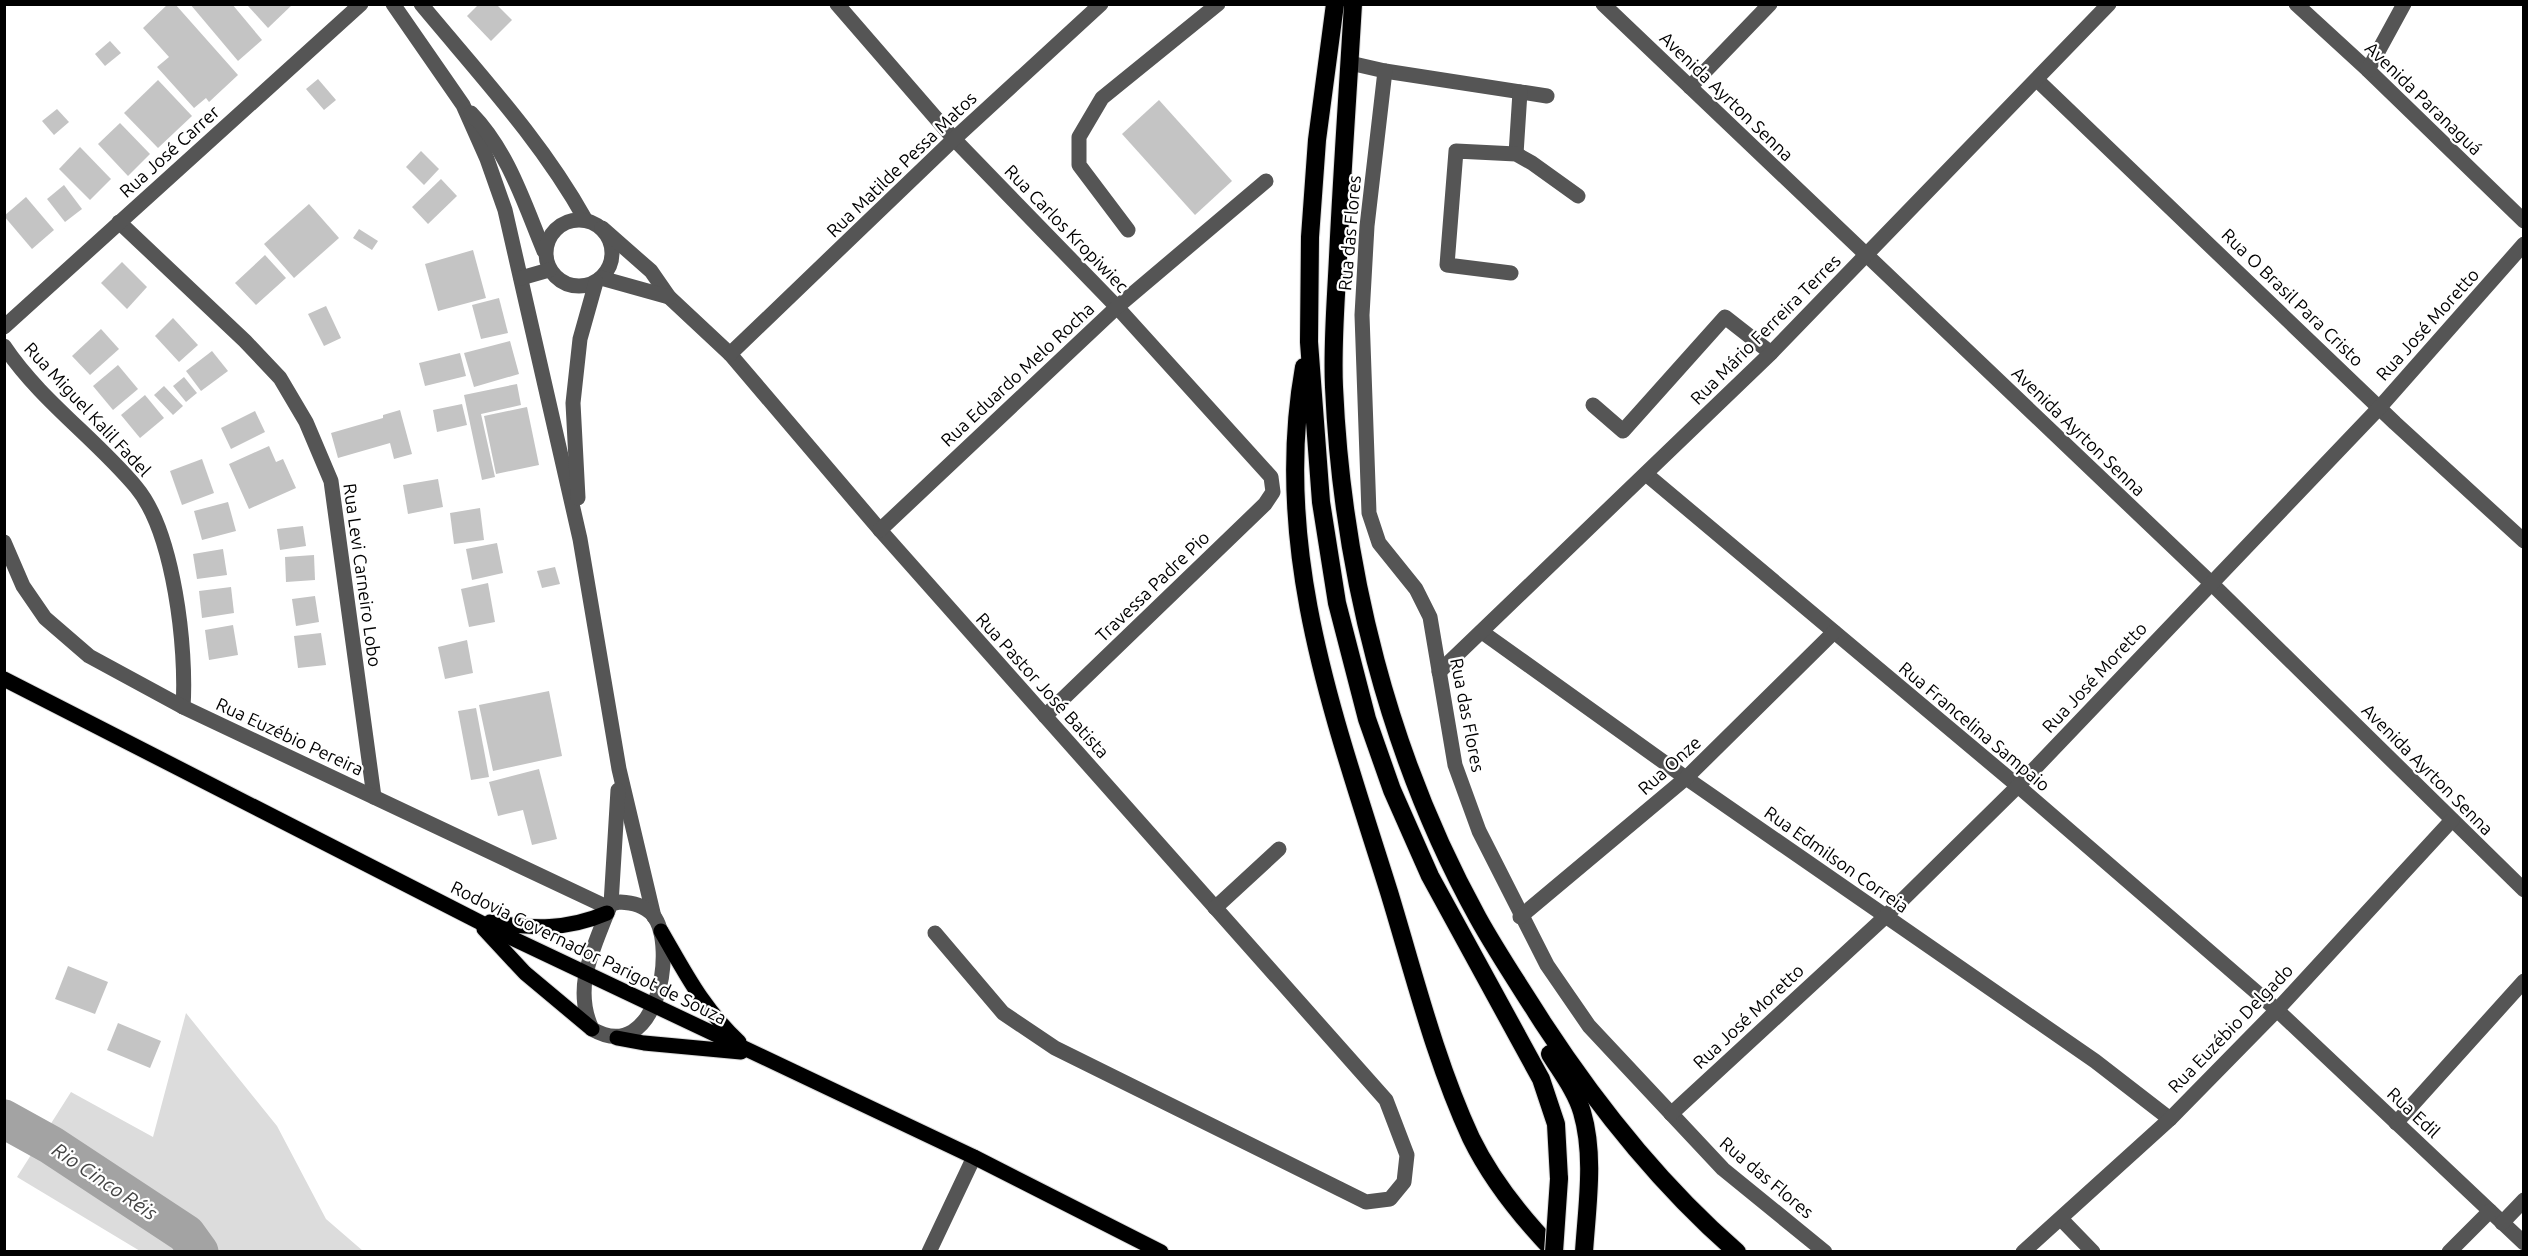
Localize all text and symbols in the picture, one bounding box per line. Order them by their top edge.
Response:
street label: Avenida Ayrton Senna [1656,27,1798,165]
street label: Avenida Paranaguá [2362,37,2486,159]
street label: Rua Matilde Pessa Matos [822,87,980,241]
street label: Rua José Carrer [115,101,223,201]
street label: Rua Carlos Kropiwiec [1001,160,1133,296]
street label: Rua das Flores [1334,174,1364,292]
street label: Rua O Brasil Para Cristo [2218,224,2368,370]
street label: Rua Mário Ferreira Terres [1686,250,1844,408]
street label: Rua José Moretto [2371,264,2483,384]
street label: Rua Eduardo Melo Rocha [937,298,1097,450]
street label: Rua Miguel Kalil Fadel [21,338,155,480]
street label: Avenida Ayrton Senna [2008,362,2150,500]
street label: Rua Levi Carneiro Lobo [340,482,386,668]
street label: Travessa Padre Pio [1091,527,1213,645]
street label: Rua Pastor José Batista [972,608,1114,762]
street label: Rua José Moretto [2038,618,2150,736]
street label: Rua das Flores [1447,656,1489,774]
street label: Rua Francelina Sampaio [1896,657,2054,795]
street label: Rua Euzébio Pereira [213,693,367,779]
street label: Avenida Ayrton Senna [2358,699,2498,839]
street label: Rua Onze [1634,732,1704,798]
street label: Rua Edmilson Correia [1761,802,1913,916]
street label: Rodovia Governador Parigot de Souza [448,876,730,1028]
street label: Rua José Moretto [1689,960,1807,1072]
street label: Rua Euzébio Delgado [2164,960,2296,1096]
street label: Rua Edil [2384,1083,2445,1141]
street label: Rua das Flores [1716,1132,1818,1222]
water label: Rio Cinco Réis [48,1138,162,1225]

